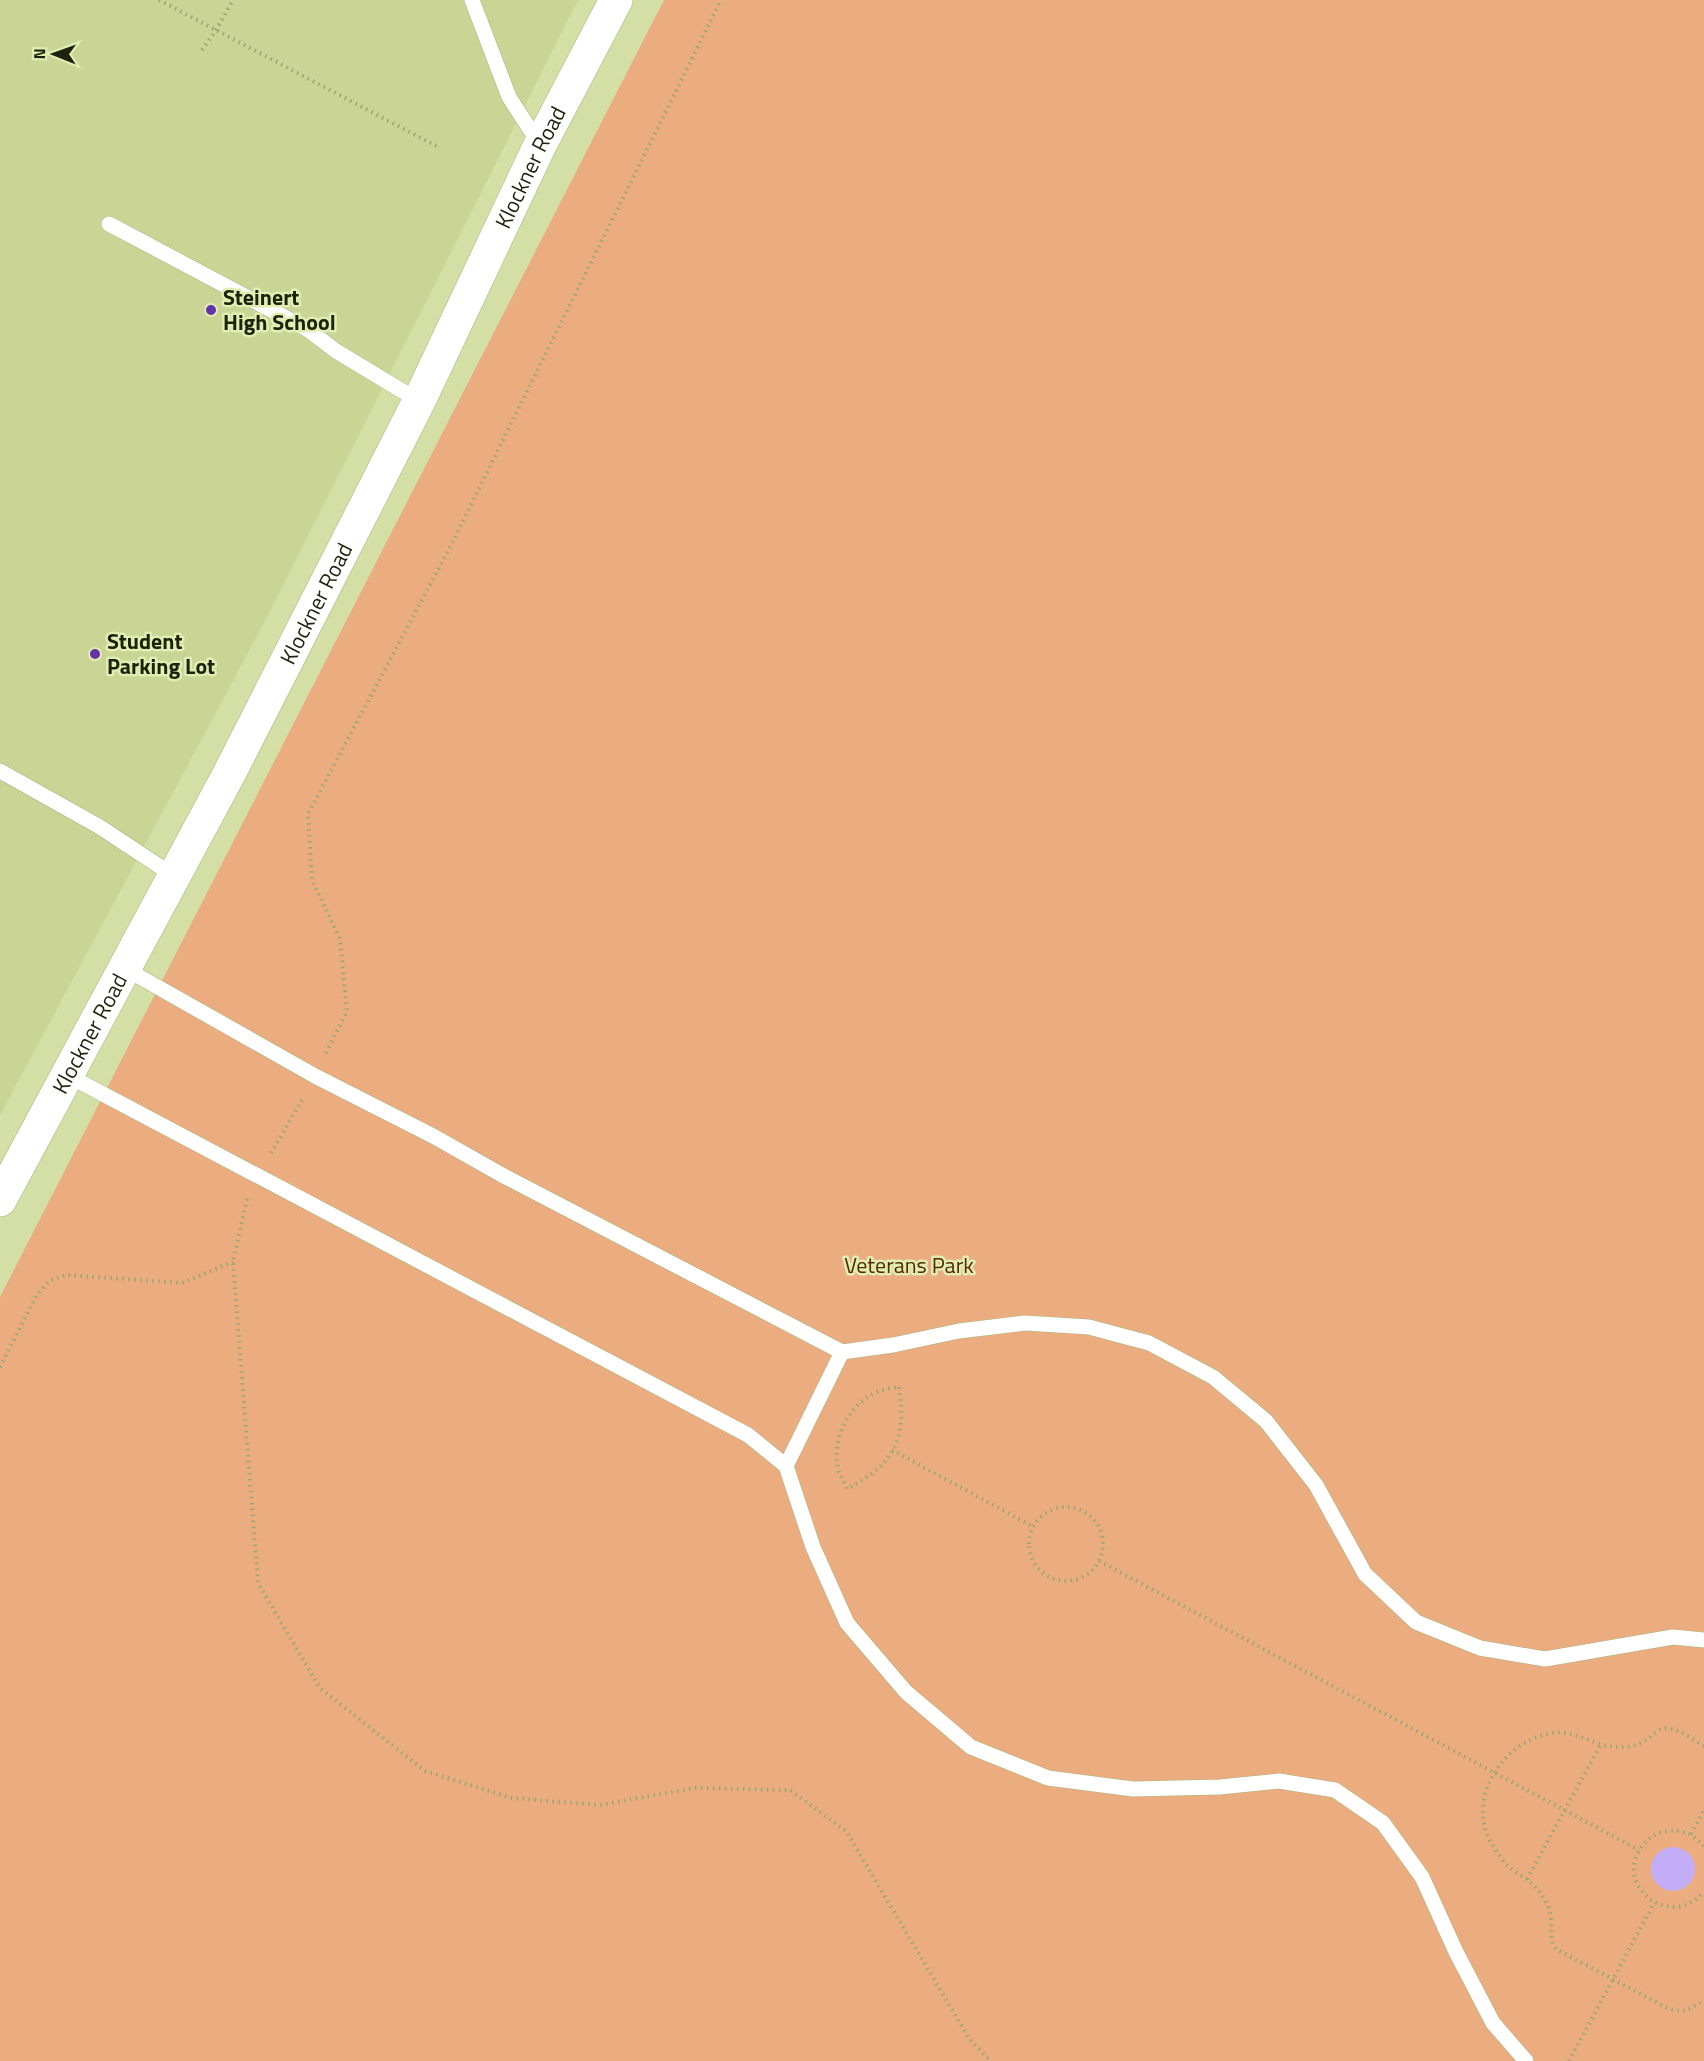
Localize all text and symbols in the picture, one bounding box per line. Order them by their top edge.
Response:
north arrow [24,24,84,84]
text: N [27,48,51,59]
street label: Klockner Road [486,100,574,234]
place label: Steinert High School [223,280,336,339]
marker: Steinert High School [204,303,218,317]
street label: Klockner Road [271,537,361,670]
place label: Student Parking Lot [107,624,215,683]
marker: Student Parking Lot [88,647,102,661]
street label: Klockner Road [43,967,136,1100]
park label: Veterans Park [844,1248,974,1282]

